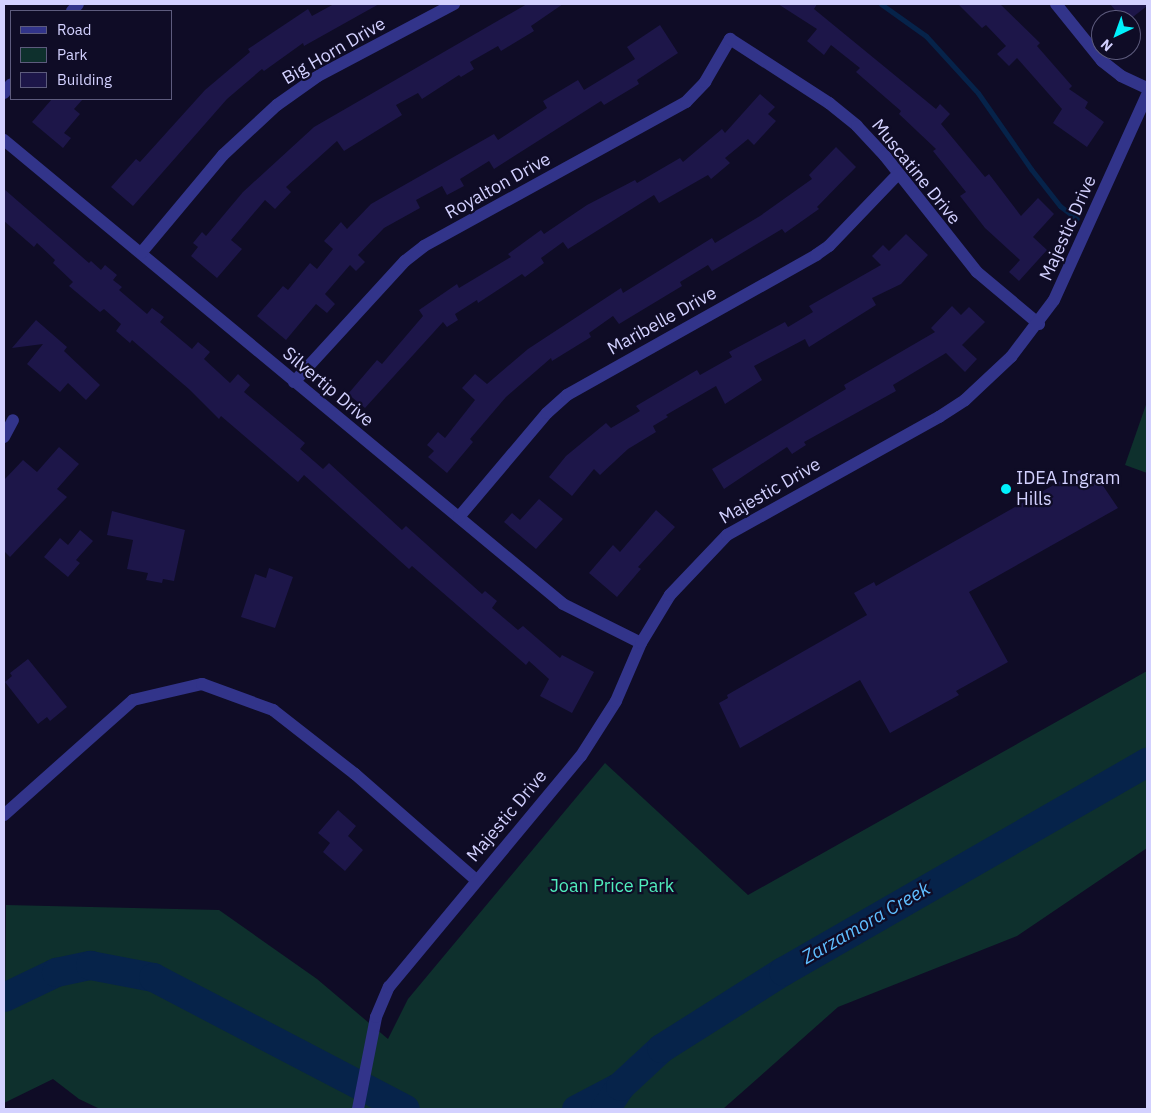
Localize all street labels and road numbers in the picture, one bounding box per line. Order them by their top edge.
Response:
street label: Big Horn Drive [279,13,389,89]
street label: Muscatine Drive [867,115,965,229]
street label: Royalton Drive [442,148,554,224]
street label: Majestic Drive [1035,172,1101,284]
street label: Maribelle Drive [604,282,720,360]
street label: Silvertip Drive [278,343,378,431]
street label: Majestic Drive [716,453,824,529]
street label: Majestic Drive [462,766,552,866]

